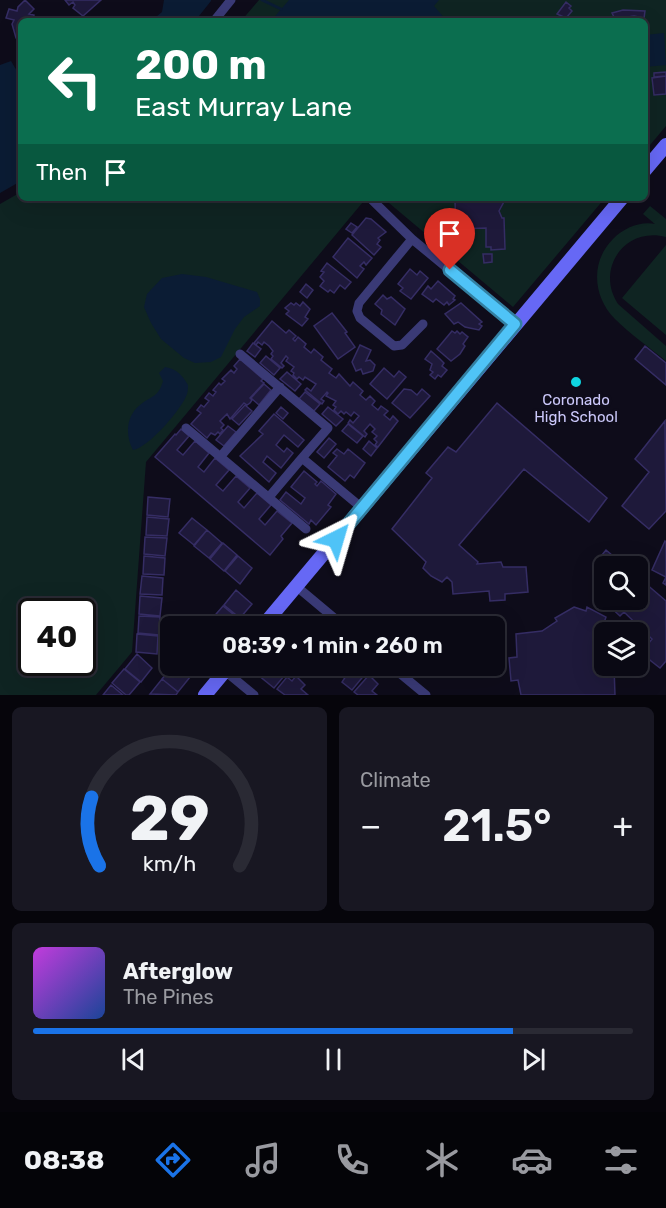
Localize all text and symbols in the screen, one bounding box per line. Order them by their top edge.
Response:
text: 200 m [135,40,267,90]
icon: left [36,42,114,120]
text: East Murray Lane [135,91,352,123]
icon: arrive [99,156,132,189]
text: Then [36,159,87,186]
pin [424,208,475,270]
icon: arrive [433,217,466,250]
marker: Coronado High School [569,375,583,389]
place label: Coronado High School [534,391,618,426]
position arrow [304,507,368,571]
map controls [594,556,648,676]
button: search [594,556,648,610]
speed limit sign: 40 [18,598,96,676]
button: layers [594,622,648,676]
text: 08:39 · 1 min · 260 m [222,632,443,659]
text: Climate [360,768,431,792]
text: 29 [129,782,210,856]
text: 21.5° [442,799,552,852]
text: − [360,806,381,845]
text: + [612,806,633,845]
text: km/h [143,851,196,876]
text: Afterglow [123,958,233,985]
text: The Pines [123,985,214,1009]
icon: previous [117,1043,150,1076]
icon: pause [317,1043,350,1076]
icon: next [517,1043,550,1076]
icon: directions [152,1139,194,1181]
icon: music [242,1139,284,1181]
icon: phone [331,1139,373,1181]
icon: climate [421,1139,463,1181]
icon: car [511,1139,553,1181]
icon: filters [600,1139,642,1181]
text: 08:38 [24,1144,104,1176]

